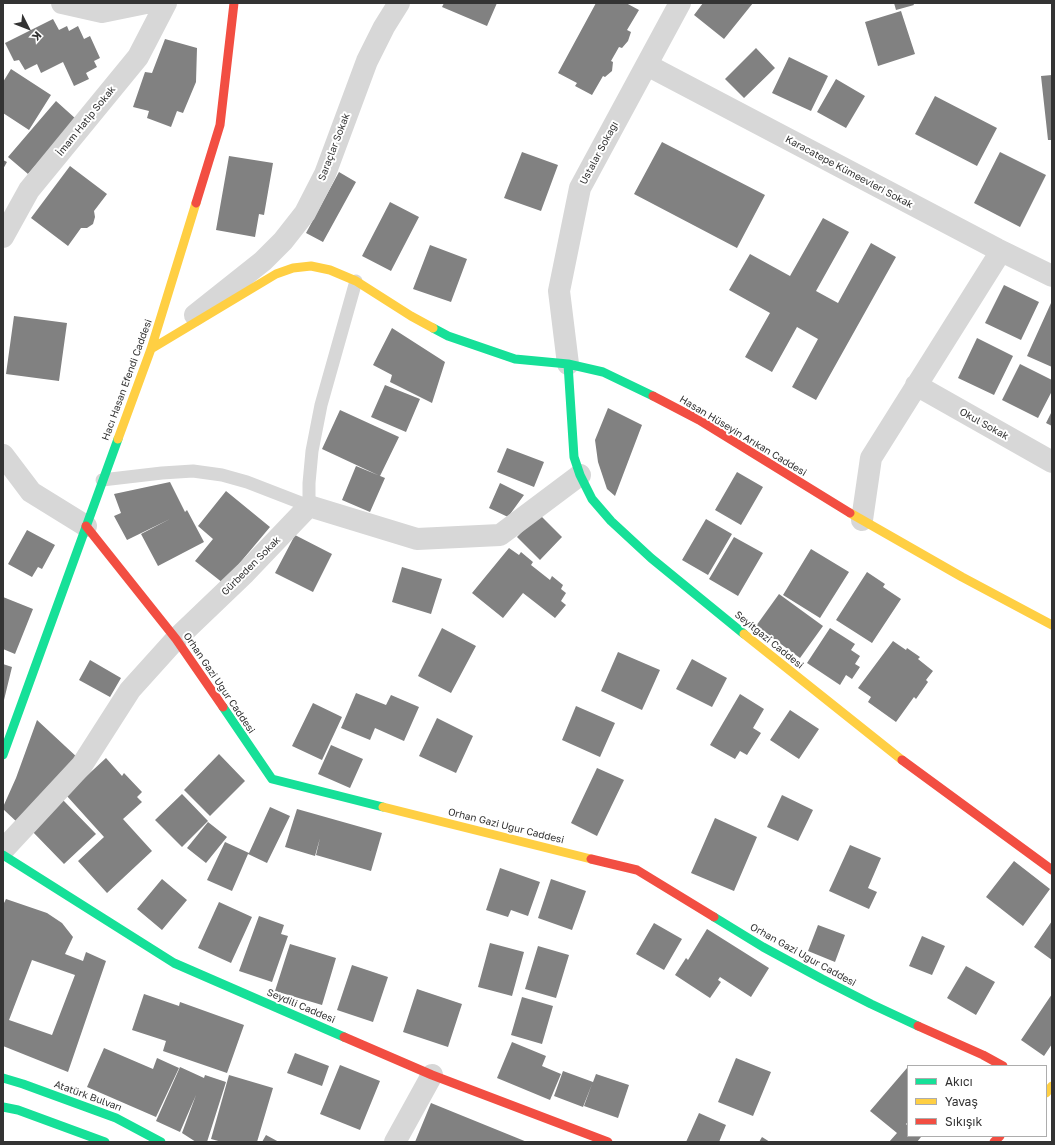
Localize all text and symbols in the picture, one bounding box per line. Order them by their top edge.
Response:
north arrow [8,8,48,48]
text: K [30,29,45,44]
street label: İmam Hatip Sokak [54,84,118,158]
street label: Saraçlar Sokak [316,111,352,183]
street label: Ustalar Sokağı [577,119,621,187]
street label: Karacatepe Kümeevleri Sokak [783,133,915,211]
street label: Hacı Hasan Efendi Caddesi [99,318,155,442]
street label: Hasan Hüseyin Arıkan Caddesi [677,393,809,479]
street label: Okul Sokak [957,406,1011,442]
street label: Gürbeden Sokak [219,534,283,598]
street label: Seyitgazi Caddesi [732,609,806,671]
street label: Orhan Gazi Uğur Caddesi [181,630,257,736]
street label: Orhan Gazi Uğur Caddesi [447,806,565,846]
street label: Orhan Gazi Uğur Caddesi [748,921,858,989]
street label: Seydili Caddesi [265,986,337,1026]
legend [907,1065,1047,1137]
text: Akıcı [945,1074,973,1089]
street label: Atatürk Bulvarı [52,1078,124,1114]
text: Yavaş [945,1094,978,1109]
text: Sıkışık [945,1114,982,1129]

